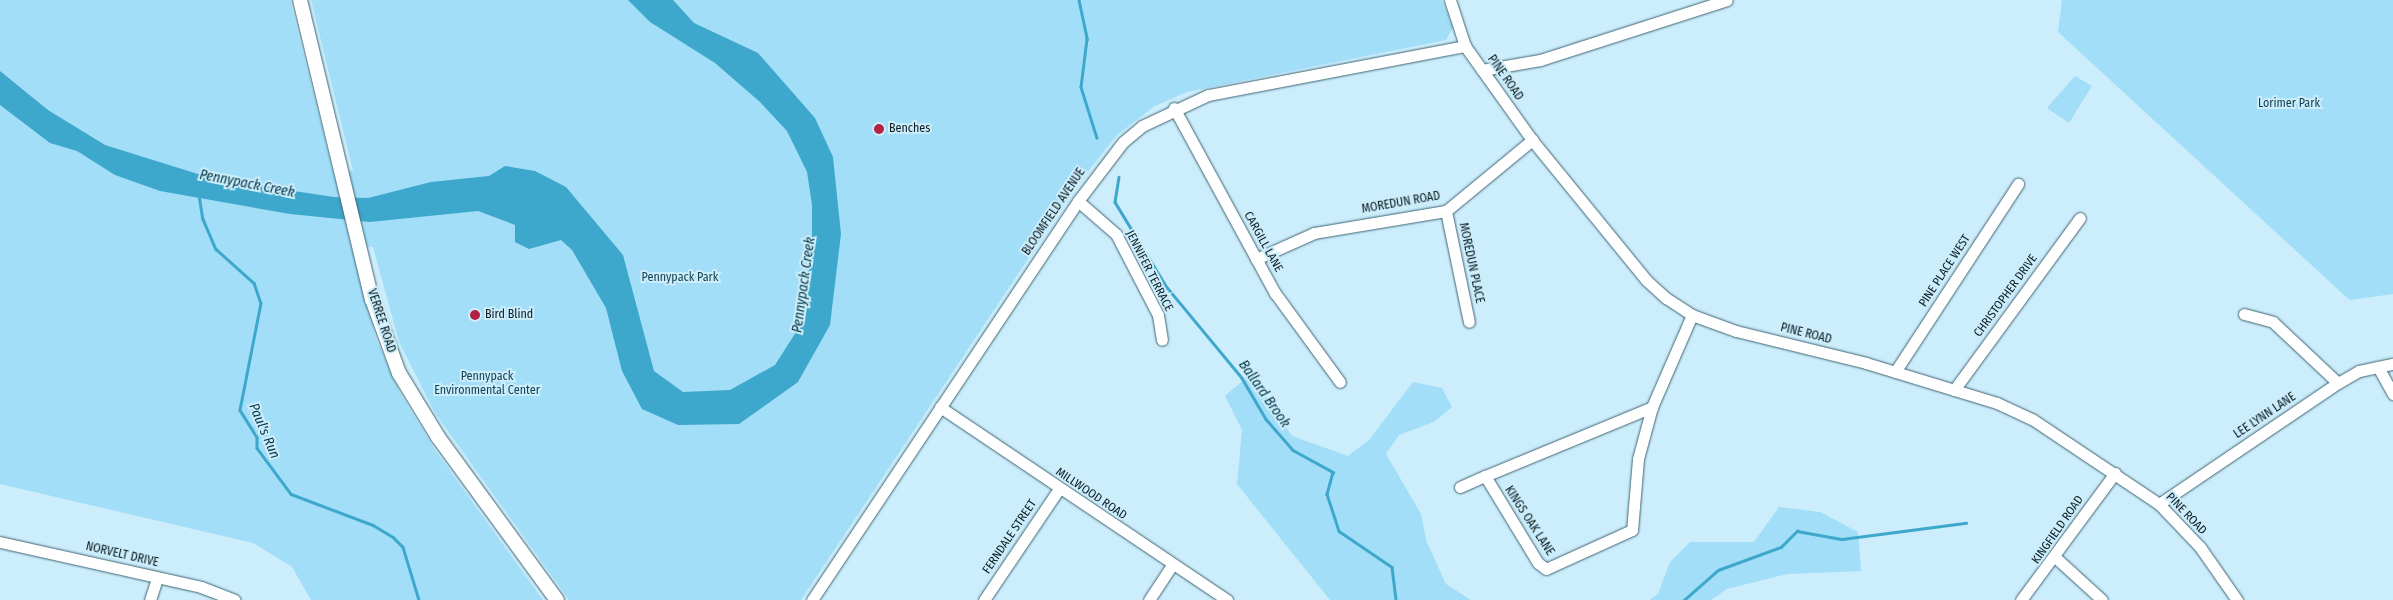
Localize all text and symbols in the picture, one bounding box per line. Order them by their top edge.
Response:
street label: PINE ROAD [1484,52,1526,104]
park label: Lorimer Park [2258,97,2320,111]
place label: Benches [889,122,930,136]
marker: Benches [873,123,885,135]
street label: BLOOMFIELD AVENUE [1020,166,1088,258]
water label: Pennypack Creek [198,167,296,201]
street label: MOREDUN ROAD [1361,189,1441,217]
street label: CARGILL LANE [1240,209,1286,275]
street label: MOREDUN PLACE [1455,222,1487,304]
street label: JENNIFER TERRACE [1122,228,1176,314]
street label: PINE PLACE WEST [1916,232,1974,310]
water label: Pennypack Creek [789,236,819,334]
street label: CHRISTOPHER DRIVE [1971,252,2041,340]
park label: Pennypack Park [642,271,718,285]
street label: VERREE ROAD [364,287,398,355]
place label: Bird Blind [485,308,533,322]
marker: Bird Blind [469,309,481,321]
street label: PINE ROAD [1779,321,1833,347]
water label: Ballard Brook [1235,357,1293,431]
park label: Pennypack Environmental Center [434,370,540,398]
street label: LEE LYNN LANE [2231,390,2299,442]
water label: Paul's Run [245,401,283,461]
street label: MILLWOOD ROAD [1053,465,1129,523]
street label: KINGS OAK LANE [1501,484,1557,558]
street label: PINE ROAD [2163,490,2209,538]
street label: KINGFIELD ROAD [2029,493,2087,567]
street label: FERNDALE STREET [980,497,1040,577]
street label: NORVELT DRIVE [84,540,160,570]

